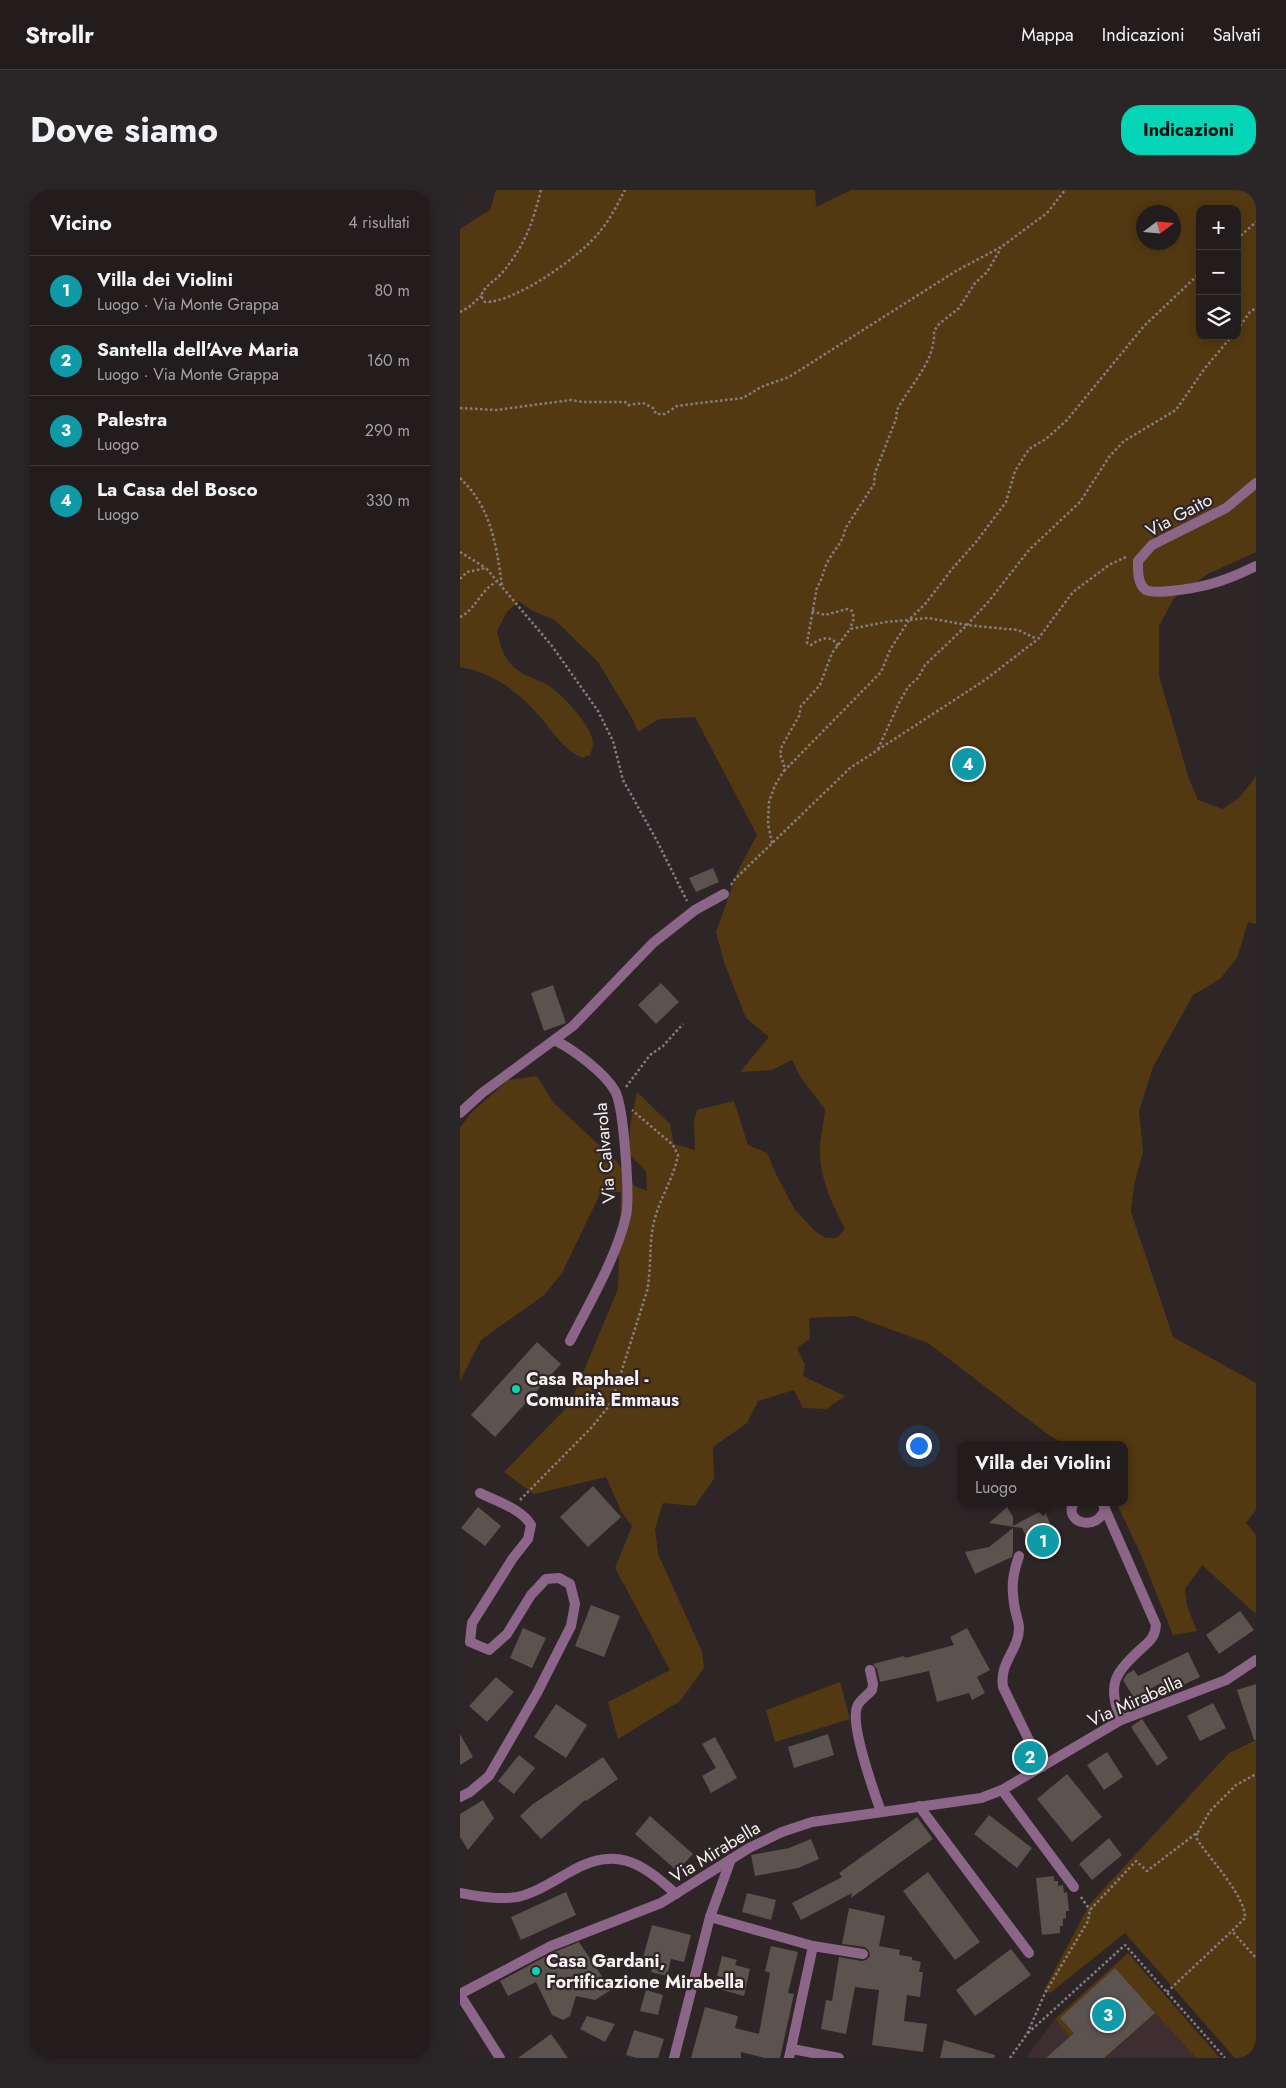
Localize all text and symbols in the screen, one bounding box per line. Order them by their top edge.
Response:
text: Strollr [25,17,94,52]
text: Mappa [1021,22,1074,48]
text: Indicazioni [1102,22,1185,48]
text: Salvati [1213,22,1261,48]
text: Dove siamo [30,105,218,155]
button: Indicazioni [1121,105,1256,155]
north arrow [1136,205,1181,250]
map controls [1196,205,1241,340]
button: + [1196,205,1241,250]
text: Vicino [50,208,112,238]
text: 4 risultati [348,211,410,234]
button: − [1196,250,1241,295]
text: Villa dei Violini [97,266,233,293]
text: 1 [62,279,70,302]
text: 80 m [374,279,410,302]
text: Luogo · Via Monte Grappa [97,293,279,316]
button: layers [1196,295,1241,340]
text: Santella dell'Ave Maria [97,336,299,363]
text: 2 [61,349,71,372]
text: 160 m [367,349,410,372]
text: Luogo · Via Monte Grappa [97,363,279,386]
text: Palestra [97,406,167,433]
text: 3 [61,419,71,442]
text: 290 m [365,419,410,442]
text: Luogo [97,433,139,456]
text: La Casa del Bosco [97,476,258,503]
street label: Via Gaito [1141,487,1217,543]
text: 4 [60,489,72,512]
text: 330 m [366,489,410,512]
text: Luogo [97,503,139,526]
pin: 4 [952,745,984,783]
street label: Via Calvarola [588,1102,622,1204]
place label: Casa Raphael - Comunità Emmaus [526,1366,679,1413]
marker: Casa Raphael - Comunità Emmaus [510,1383,522,1395]
your location [906,1433,932,1459]
popup [958,1441,1128,1506]
text: Villa dei Violini [975,1449,1111,1476]
text: Luogo [975,1476,1017,1499]
pin: 1 [1027,1522,1059,1560]
street label: Via Mirabella [1083,1669,1187,1733]
pin: 2 [1014,1738,1046,1776]
street label: Via Mirabella [665,1815,765,1889]
place label: Casa Gardani, Fortificazione Mirabella [546,1948,744,1995]
marker: Casa Gardani, Fortificazione Mirabella [530,1965,542,1977]
pin: 3 [1092,1996,1124,2034]

